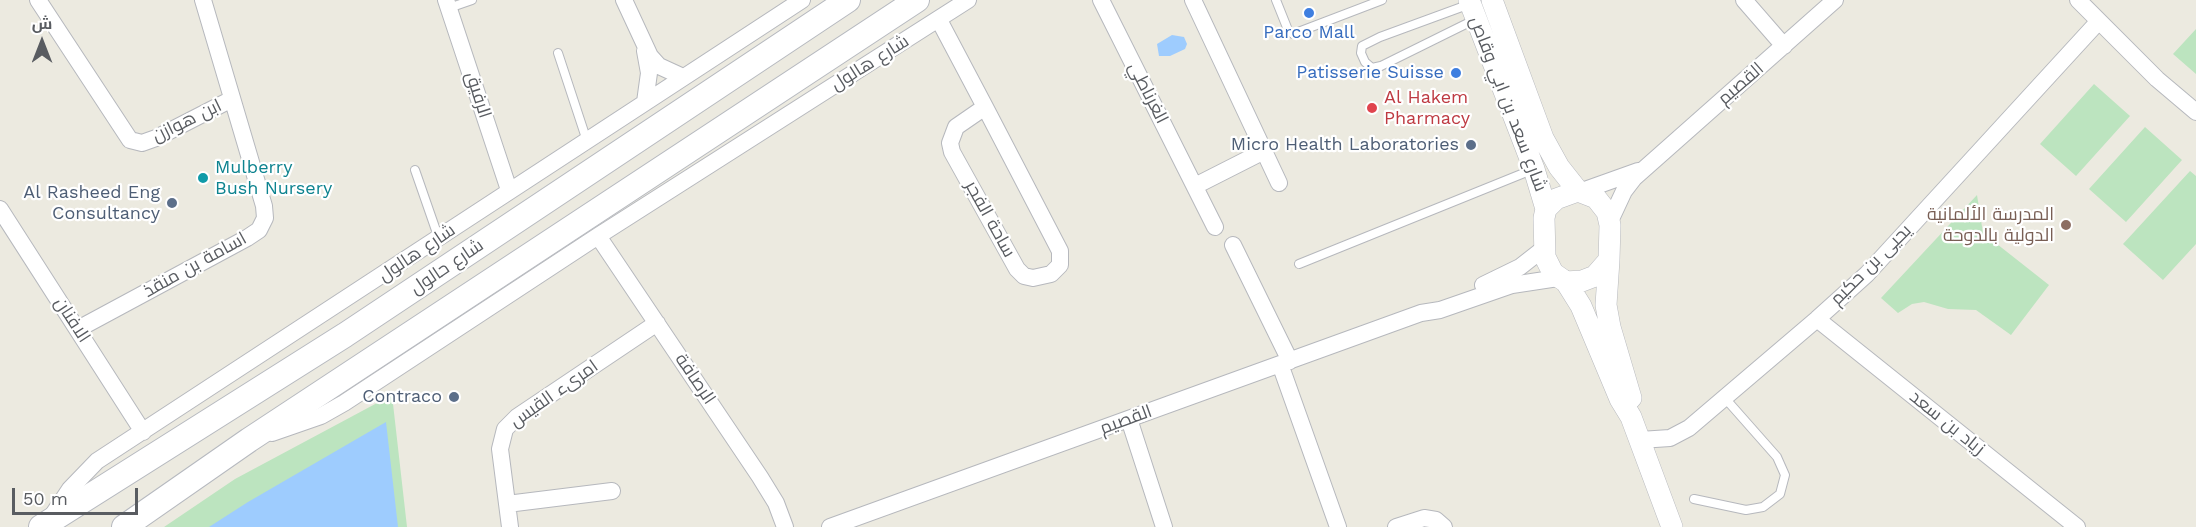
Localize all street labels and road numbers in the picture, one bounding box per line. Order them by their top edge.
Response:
street label: شارع سعد بن ابي وقاص [1465,13,1551,195]
street label: شارع هالول [827,31,913,95]
street label: القصيم [1714,58,1768,110]
street label: الغرناطي [1123,59,1173,127]
street label: الرفيق [460,69,496,121]
street label: ابن هوازن [149,95,225,147]
street label: ساحة الفجر [960,177,1020,261]
street label: شارع هالول [374,219,460,287]
street label: يحيى بن حكيم [1826,220,1916,310]
street label: اسامة بن منقذ [140,228,250,302]
street label: شارع حالول [406,235,488,299]
street label: الافنان [49,293,95,347]
street label: الرصافة [670,350,720,408]
street label: امرىء القيس [506,356,602,432]
street label: زياد بن سعد [1905,386,1989,460]
street label: القصيم [1097,401,1155,439]

